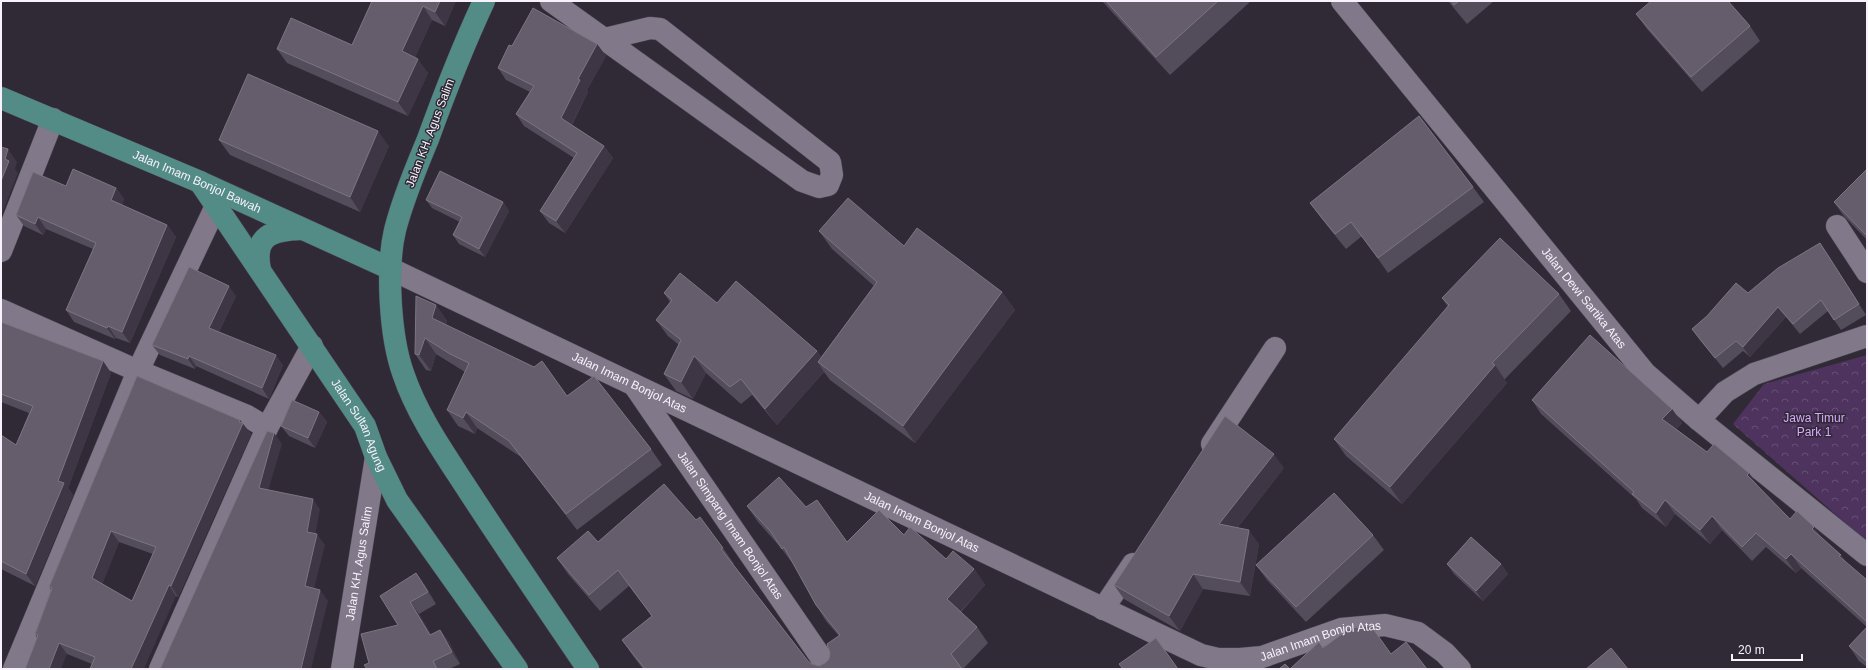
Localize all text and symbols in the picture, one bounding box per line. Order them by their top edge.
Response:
street label: Jalan KH. Agus Salim [403,77,457,189]
street label: Jalan Imam Bonjol Bawah [130,147,263,216]
street label: Jalan Dewi Sartika Atas [1539,245,1629,351]
street label: Jalan Imam Bonjol Atas [570,349,689,416]
street label: Jalan Sultan Agung [328,376,389,474]
park label: Jawa Timur Park 1 [1783,411,1845,439]
street label: Jalan Simpang Imam Bonjol Atas [675,448,786,602]
street label: Jalan Imam Bonjol Atas [862,489,982,555]
street label: Jalan KH. Agus Salim [343,505,375,622]
street label: Jalan Imam Bonjol Atas [1258,618,1382,664]
scale bar [1732,636,1802,662]
text: 20 m [1738,643,1765,657]

